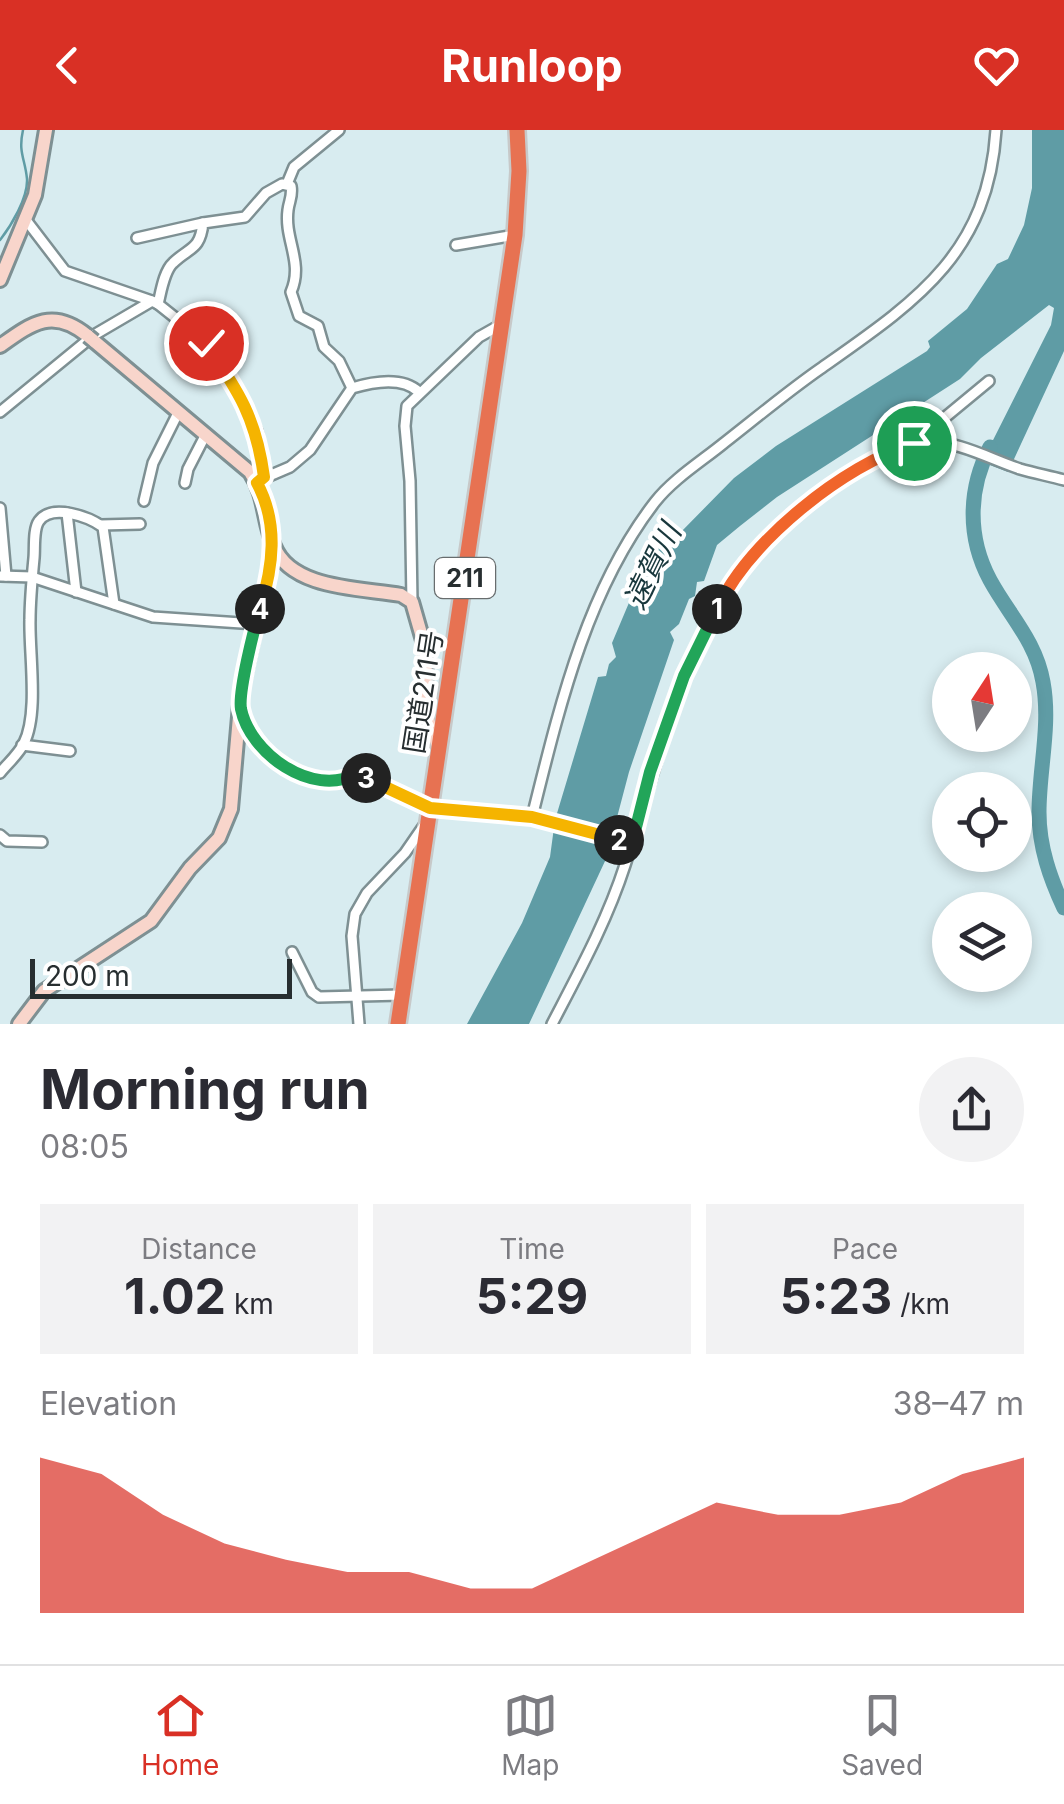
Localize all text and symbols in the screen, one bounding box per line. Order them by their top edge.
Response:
icon: back [40,38,95,93]
text: Runloop [441,38,623,93]
icon: heart [969,38,1024,93]
pin [164,301,249,386]
icon: check [179,316,234,371]
pin [872,401,957,486]
icon: arrive [887,416,942,471]
water label: 遠賀川 [616,515,689,614]
road number: 211 [435,558,495,598]
pin: 4 [235,584,285,634]
pin: 1 [692,584,742,634]
text: 4 [251,592,269,626]
text: 1 [711,592,723,626]
street label: 国道211号 [397,628,449,756]
north arrow [932,652,1032,752]
map controls [932,652,1032,992]
pin: 3 [341,753,391,803]
text: 3 [357,761,375,795]
button: locate [932,772,1032,872]
pin: 2 [594,815,644,865]
text: 2 [610,823,628,857]
button: layers [932,892,1032,992]
scale bar [30,954,292,998]
text: 200 m [45,959,130,993]
text: Morning run [40,1056,370,1122]
button: share [919,1057,1024,1162]
text: 08:05 [40,1127,129,1166]
text: Distance [141,1232,257,1266]
text: Time [499,1232,565,1266]
text: Pace [832,1232,898,1266]
text: 1.02 [124,1266,226,1326]
text: 5:29 [476,1266,588,1326]
text: 5:23 [780,1266,892,1326]
text: km [226,1287,274,1321]
text: /km [892,1287,950,1321]
text: Elevation [40,1384,177,1423]
text: 38–47 m [893,1384,1024,1423]
tab: Home [141,1688,219,1782]
tab: Map [501,1688,559,1782]
tab: Saved [841,1688,923,1782]

